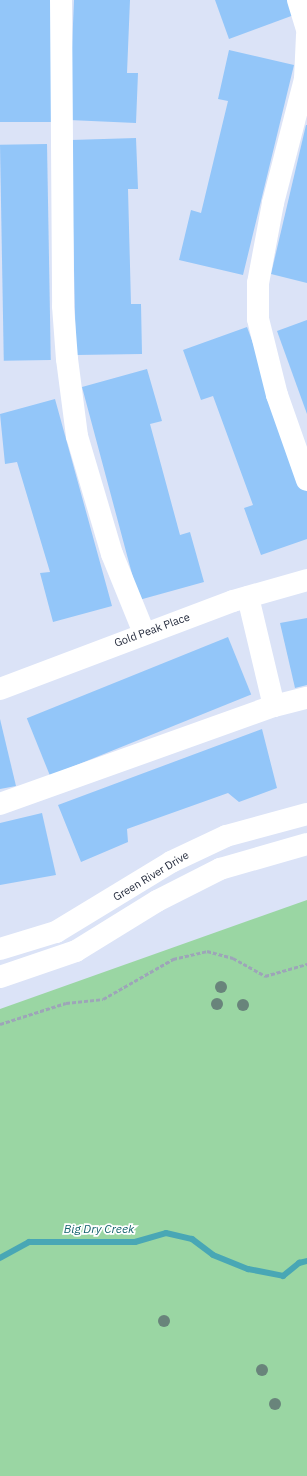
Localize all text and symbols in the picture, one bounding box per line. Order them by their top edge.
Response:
street label: Gold Peak Place [112,610,192,650]
street label: Green River Drive [111,848,191,904]
water label: Big Dry Creek [64,1222,134,1236]

